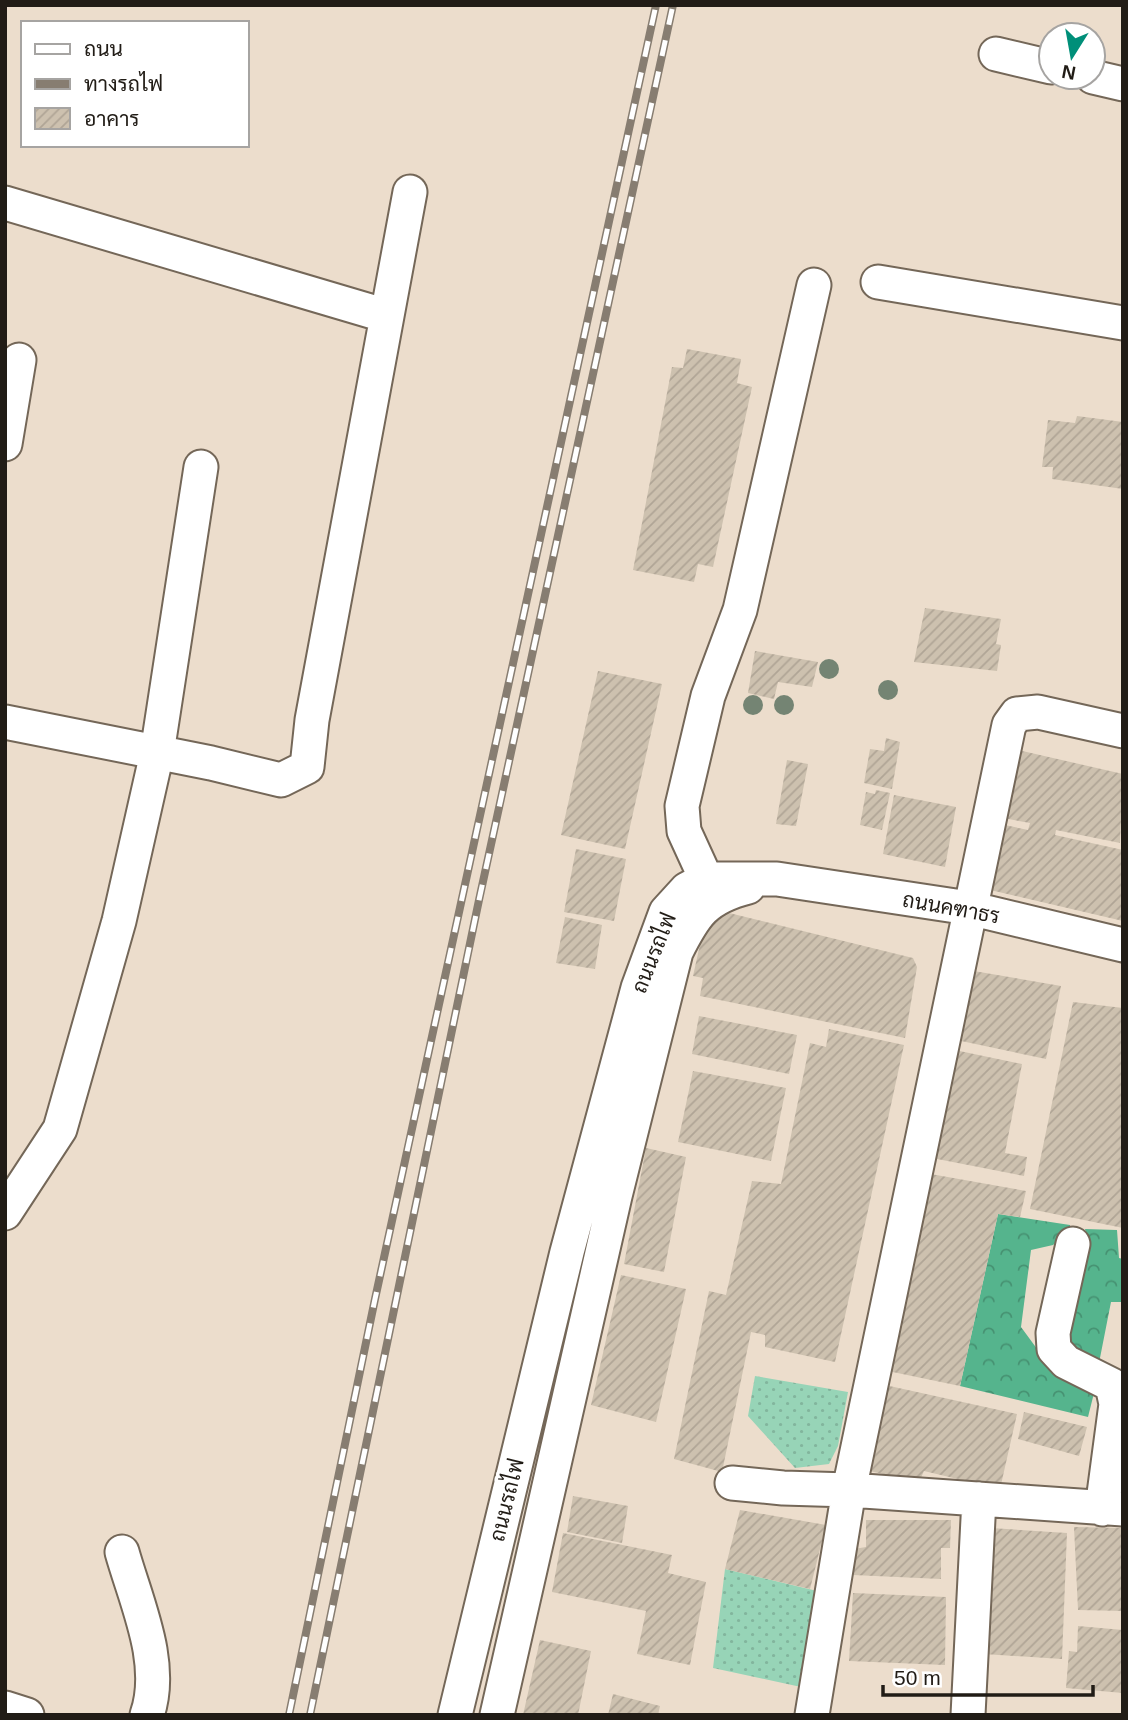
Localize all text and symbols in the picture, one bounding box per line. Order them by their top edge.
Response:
legend [21,21,248,147]
north arrow [1037,21,1107,91]
text: ถนน [84,37,123,60]
text: N [1060,61,1078,84]
text: ทางรถไฟ [84,71,163,95]
text: อาคาร [84,107,140,130]
street label: ถนนคฑาธร [901,888,1001,927]
street label: ถนนรถไฟ [626,909,680,996]
street label: ถนนรถไฟ [484,1456,528,1544]
scale bar [883,1654,1093,1698]
text: 50 m [894,1666,941,1689]

